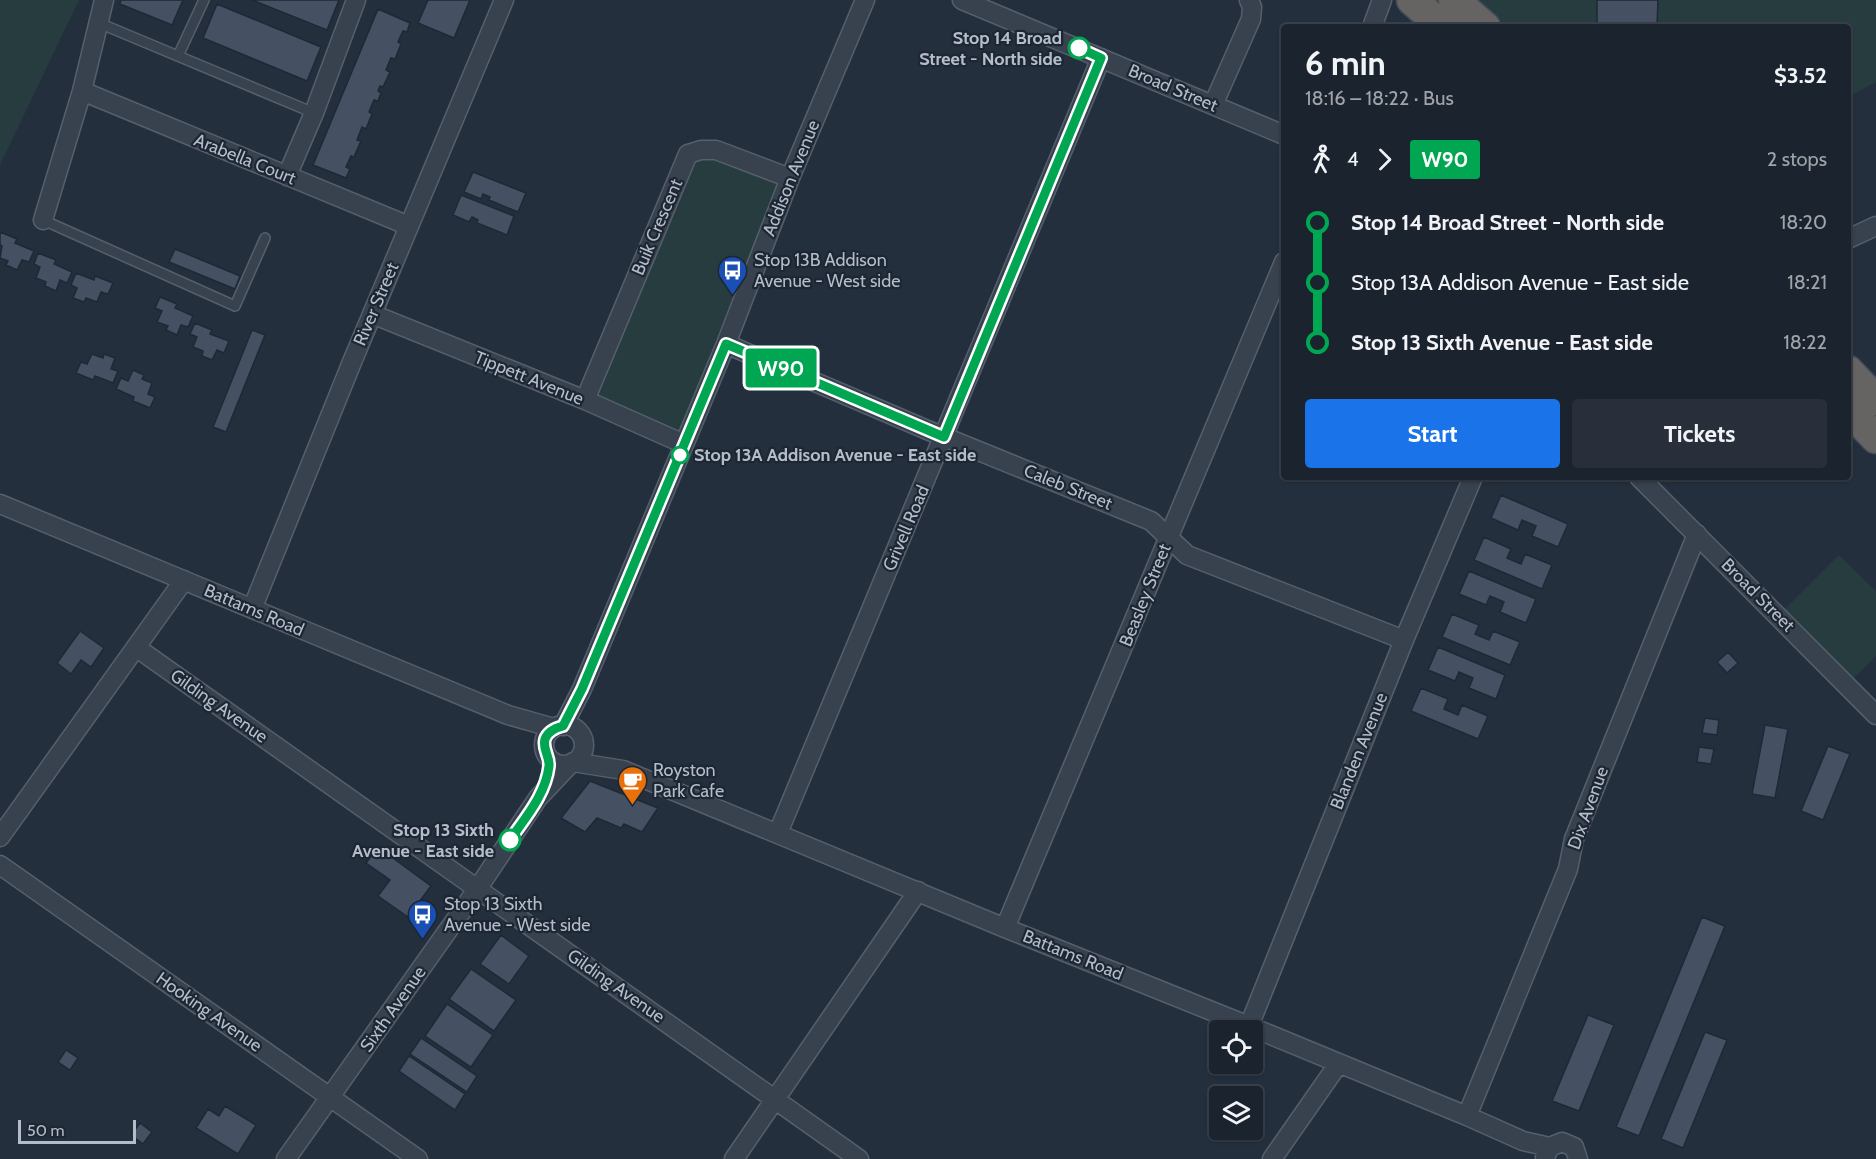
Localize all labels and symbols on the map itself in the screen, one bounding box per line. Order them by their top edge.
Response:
place label: Stop 14 Broad Street - North side [919,27,1062,70]
marker: Stop 14 Broad Street - North side [1068,37,1090,59]
street label: Broad Street [1125,59,1221,117]
street label: Addison Avenue [758,117,824,239]
street label: Arabella Court [191,129,299,189]
street label: Buik Crescent [627,176,687,278]
place label: Stop 13B Addison Avenue - West side [754,249,900,292]
bus stop icon: Stop 13B Addison Avenue - West side [717,254,749,296]
street label: River Street [349,259,403,349]
street label: Tippett Avenue [471,346,587,410]
line badge: W90 [746,348,816,388]
place label: Stop 13A Addison Avenue - East side [694,444,976,466]
marker: Stop 13A Addison Avenue - East side [671,446,689,464]
street label: Caleb Street [1021,459,1115,515]
street label: Grivell Road [878,482,934,574]
street label: Beasley Street [1114,540,1176,650]
street label: Broad Street [1717,554,1799,636]
street label: Battams Road [201,579,307,641]
street label: Gilding Avenue [166,664,272,748]
street label: Blanden Avenue [1326,689,1392,813]
place label: Royston Park Cafe [653,759,724,802]
cafe icon: Royston Park Cafe [616,764,648,806]
street label: Dix Avenue [1563,764,1613,852]
place label: Stop 13 Sixth Avenue - East side [352,819,494,862]
marker: Stop 13 Sixth Avenue - East side [499,829,521,851]
place label: Stop 13 Sixth Avenue - West side [444,893,590,936]
bus stop icon: Stop 13 Sixth Avenue - West side [407,898,439,940]
street label: Battams Road [1020,925,1126,985]
street label: Gilding Avenue [563,944,669,1028]
street label: Sixth Avenue [355,962,431,1056]
street label: Hooking Avenue [152,967,266,1057]
scale bar [18,1117,136,1144]

